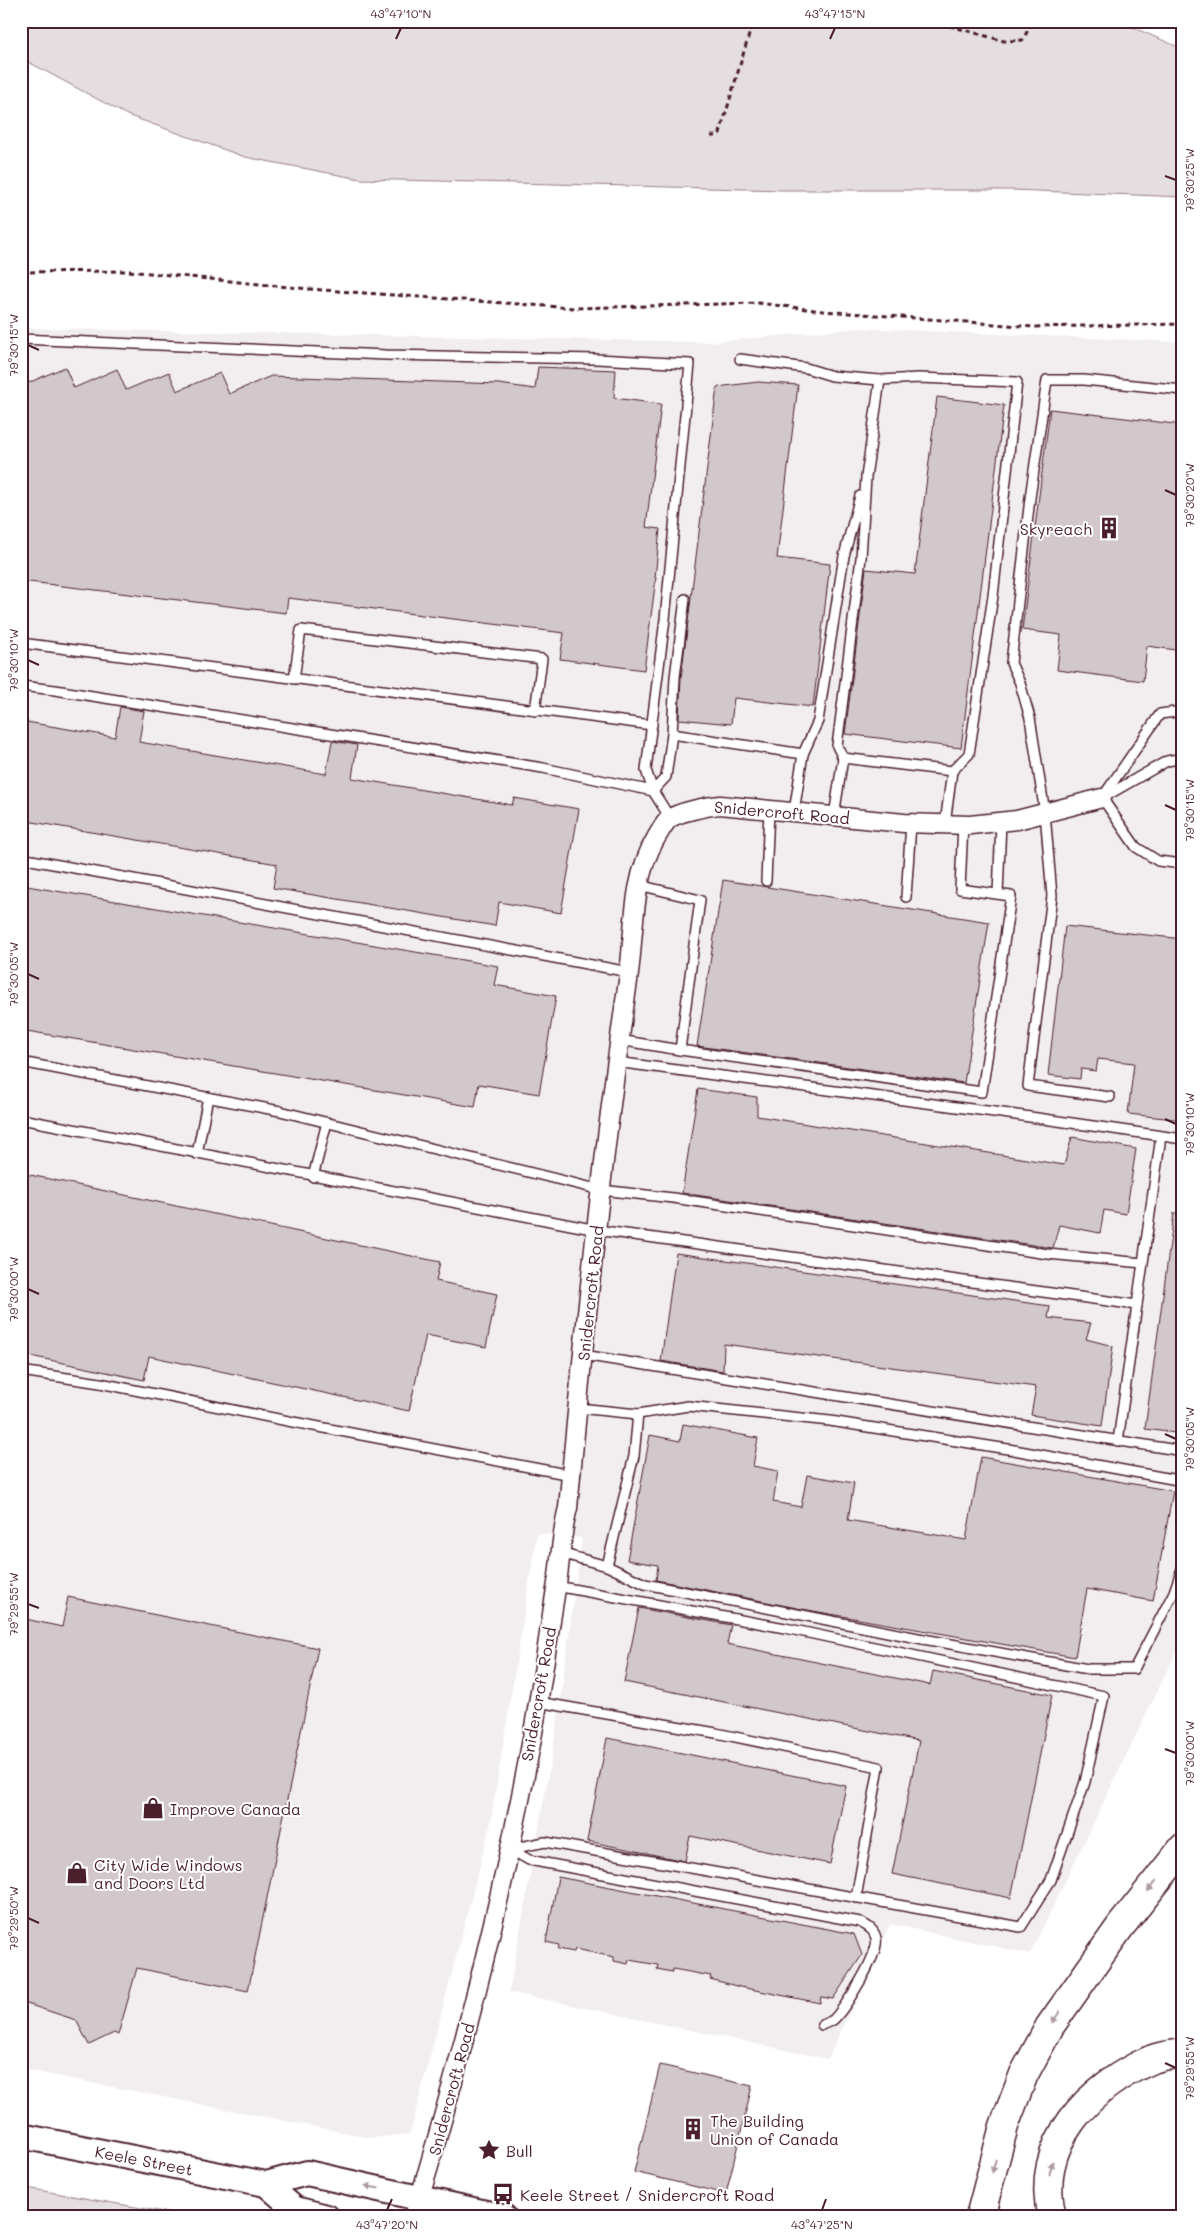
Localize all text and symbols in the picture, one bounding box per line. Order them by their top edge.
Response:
text: 43°47'10"N [371,5,431,21]
text: 43°47'15"N [805,5,865,21]
text: 79°30'25"W [1181,148,1197,212]
text: 79°30'15"W [5,314,21,376]
text: 79°30'20"W [1181,463,1197,527]
building icon: Skyreach [1096,515,1122,541]
place label: Skyreach [1020,518,1092,539]
text: 79°30'10"W [5,628,21,692]
text: 79°30'15"W [1181,779,1197,841]
street label: Snidercroft Road [713,796,851,828]
text: 79°30'05"W [5,942,21,1006]
text: 79°30'10"W [1181,1092,1197,1156]
street label: Snidercroft Road [572,1224,608,1362]
text: 79°30'00"W [5,1256,21,1322]
text: 79°30'05"W [1181,1407,1197,1471]
text: 79°29'55"W [5,1572,21,1636]
street label: Snidercroft Road [516,1625,560,1763]
text: 79°30'00"W [1181,1720,1197,1786]
shop icon: Improve Canada [140,1795,166,1821]
place label: Improve Canada [170,1798,301,1819]
place label: City Wide Windows and Doors Ltd [94,1854,243,1893]
shop icon: City Wide Windows and Doors Ltd [64,1860,90,1886]
one-way arrow [1147,1880,1158,1893]
text: 79°29'50"W [5,1886,21,1950]
one-way arrow [1051,2010,1061,2024]
street label: Snidercroft Road [423,2021,479,2157]
text: 79°29'55"W [1181,2036,1197,2100]
place label: The Building Union of Canada [710,2110,839,2149]
building icon: The Building Union of Canada [680,2116,706,2142]
place icon: Bull [476,2137,502,2163]
street label: Keele Street [93,2140,195,2180]
place label: Bull [506,2140,533,2161]
one-way arrow [989,2159,997,2174]
one-way arrow [1047,2161,1055,2176]
bus stop icon: Keele Street / Snidercroft Road [490,2181,516,2207]
one-way arrow [365,2183,380,2191]
place label: Keele Street / Snidercroft Road [520,2184,774,2205]
text: 43°47'20"N [356,2216,418,2232]
text: 43°47'25"N [791,2216,853,2232]

